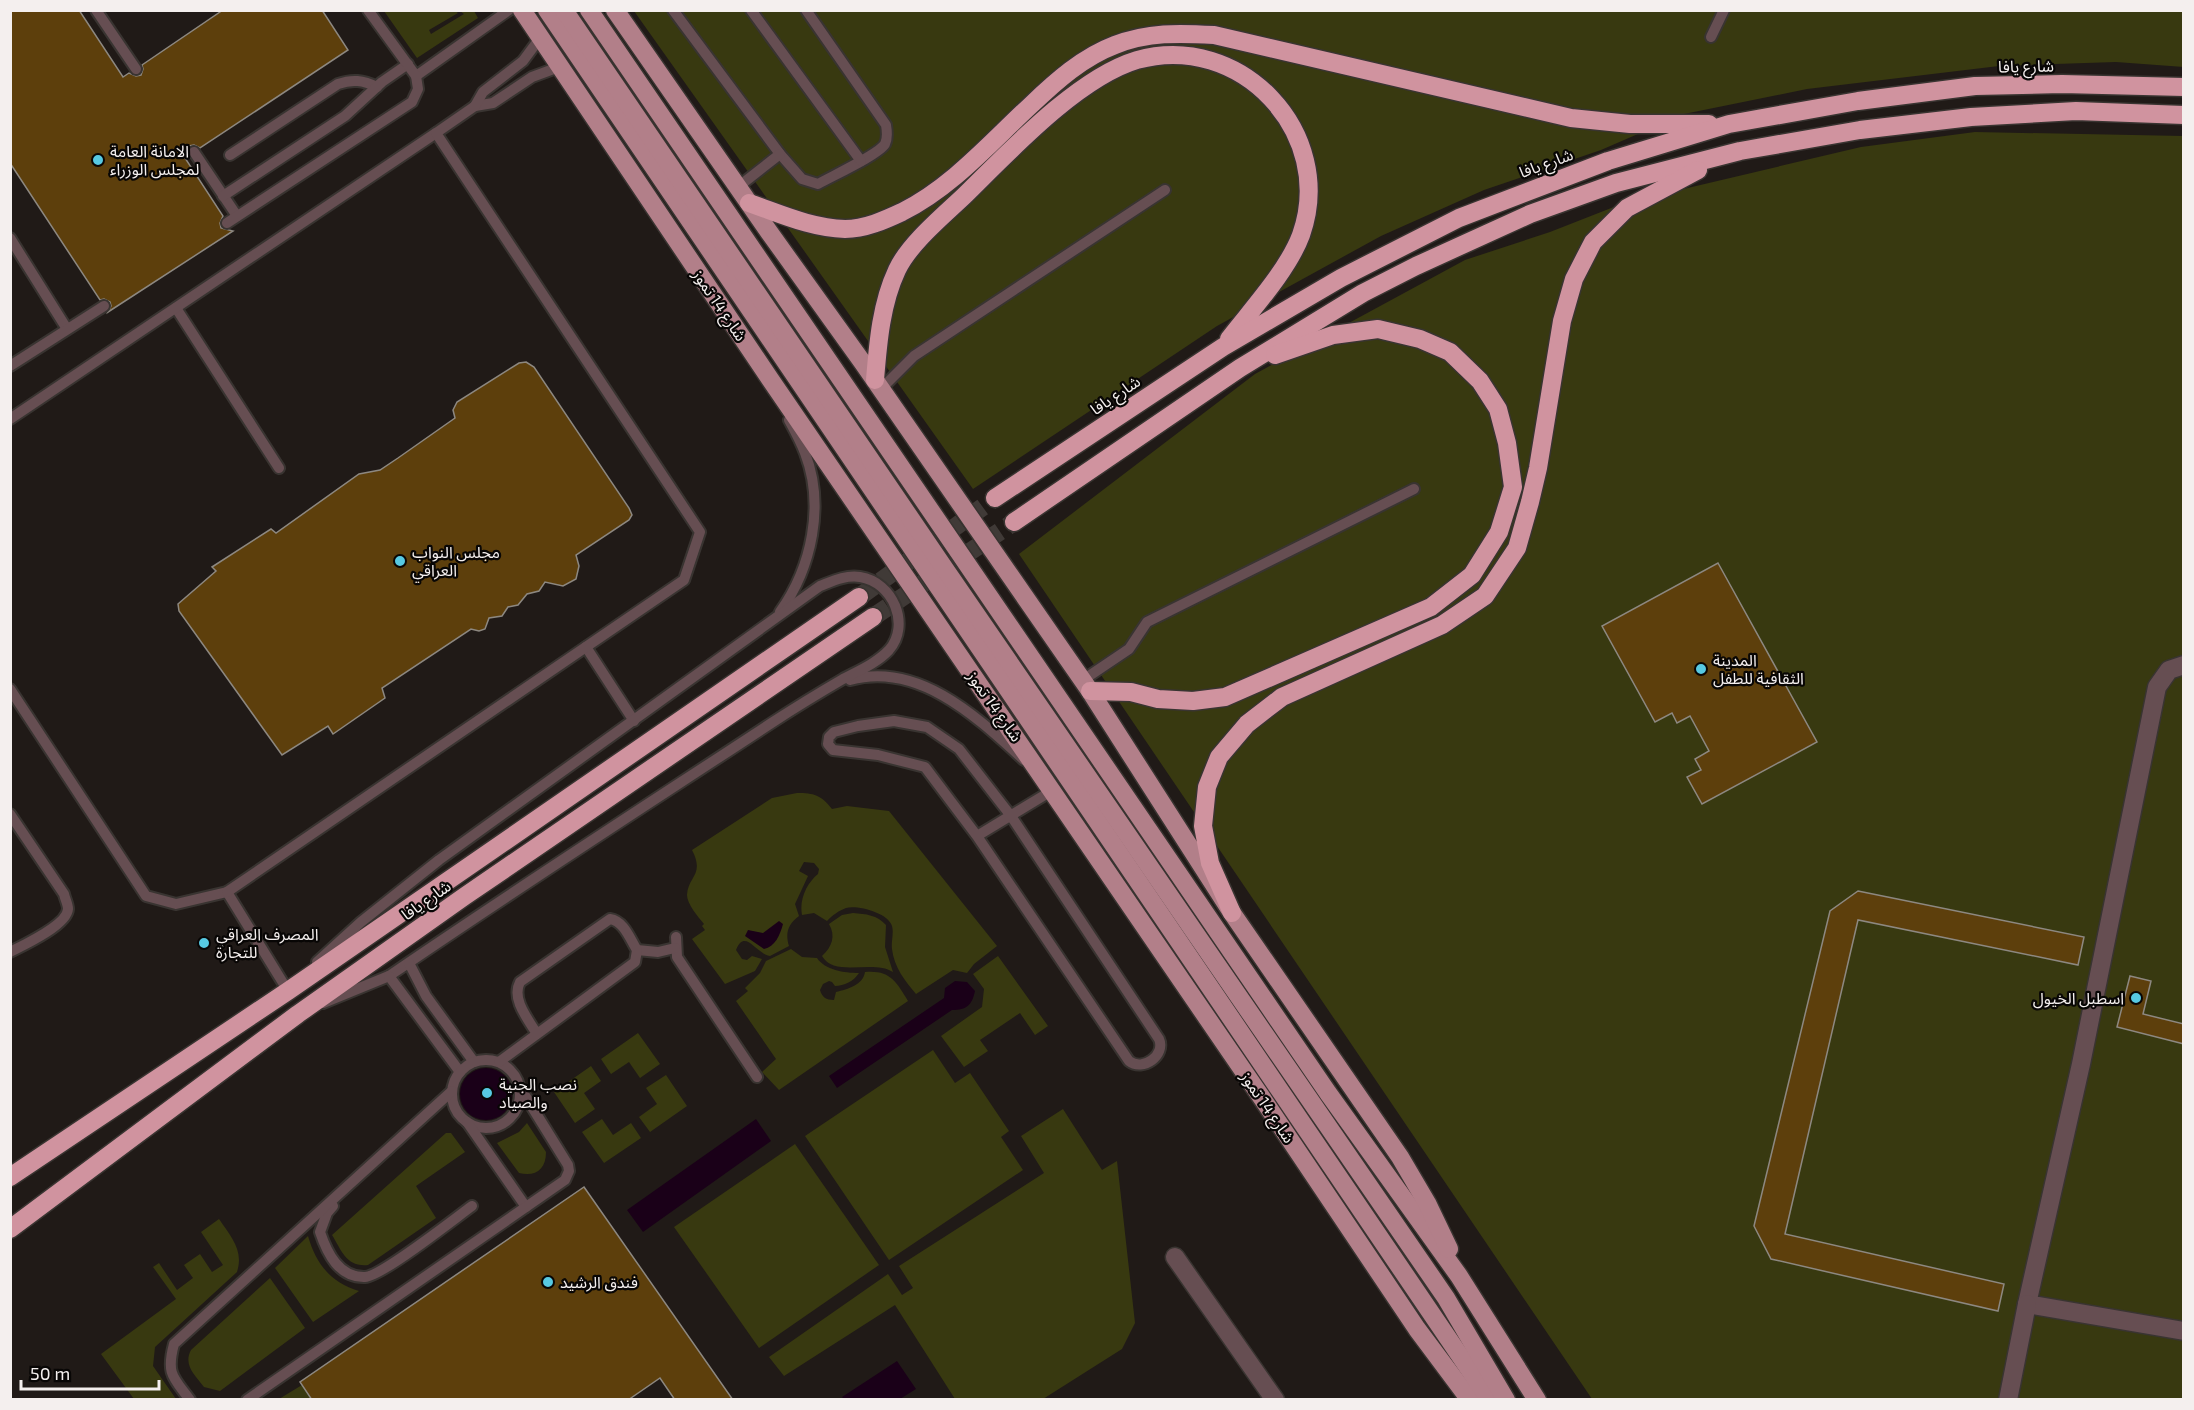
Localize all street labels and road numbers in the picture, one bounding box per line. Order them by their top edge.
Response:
street label: شارع يافا [1998,56,2054,79]
street label: شارع يافا [1516,144,1577,185]
street label: شارع 14 تموز [686,265,751,346]
street label: شارع يافا [1086,371,1145,421]
street label: شارع 14 تموز [960,666,1027,747]
street label: شارع يافا [397,876,456,927]
street label: شارع 14 تموز [1234,1067,1299,1148]

